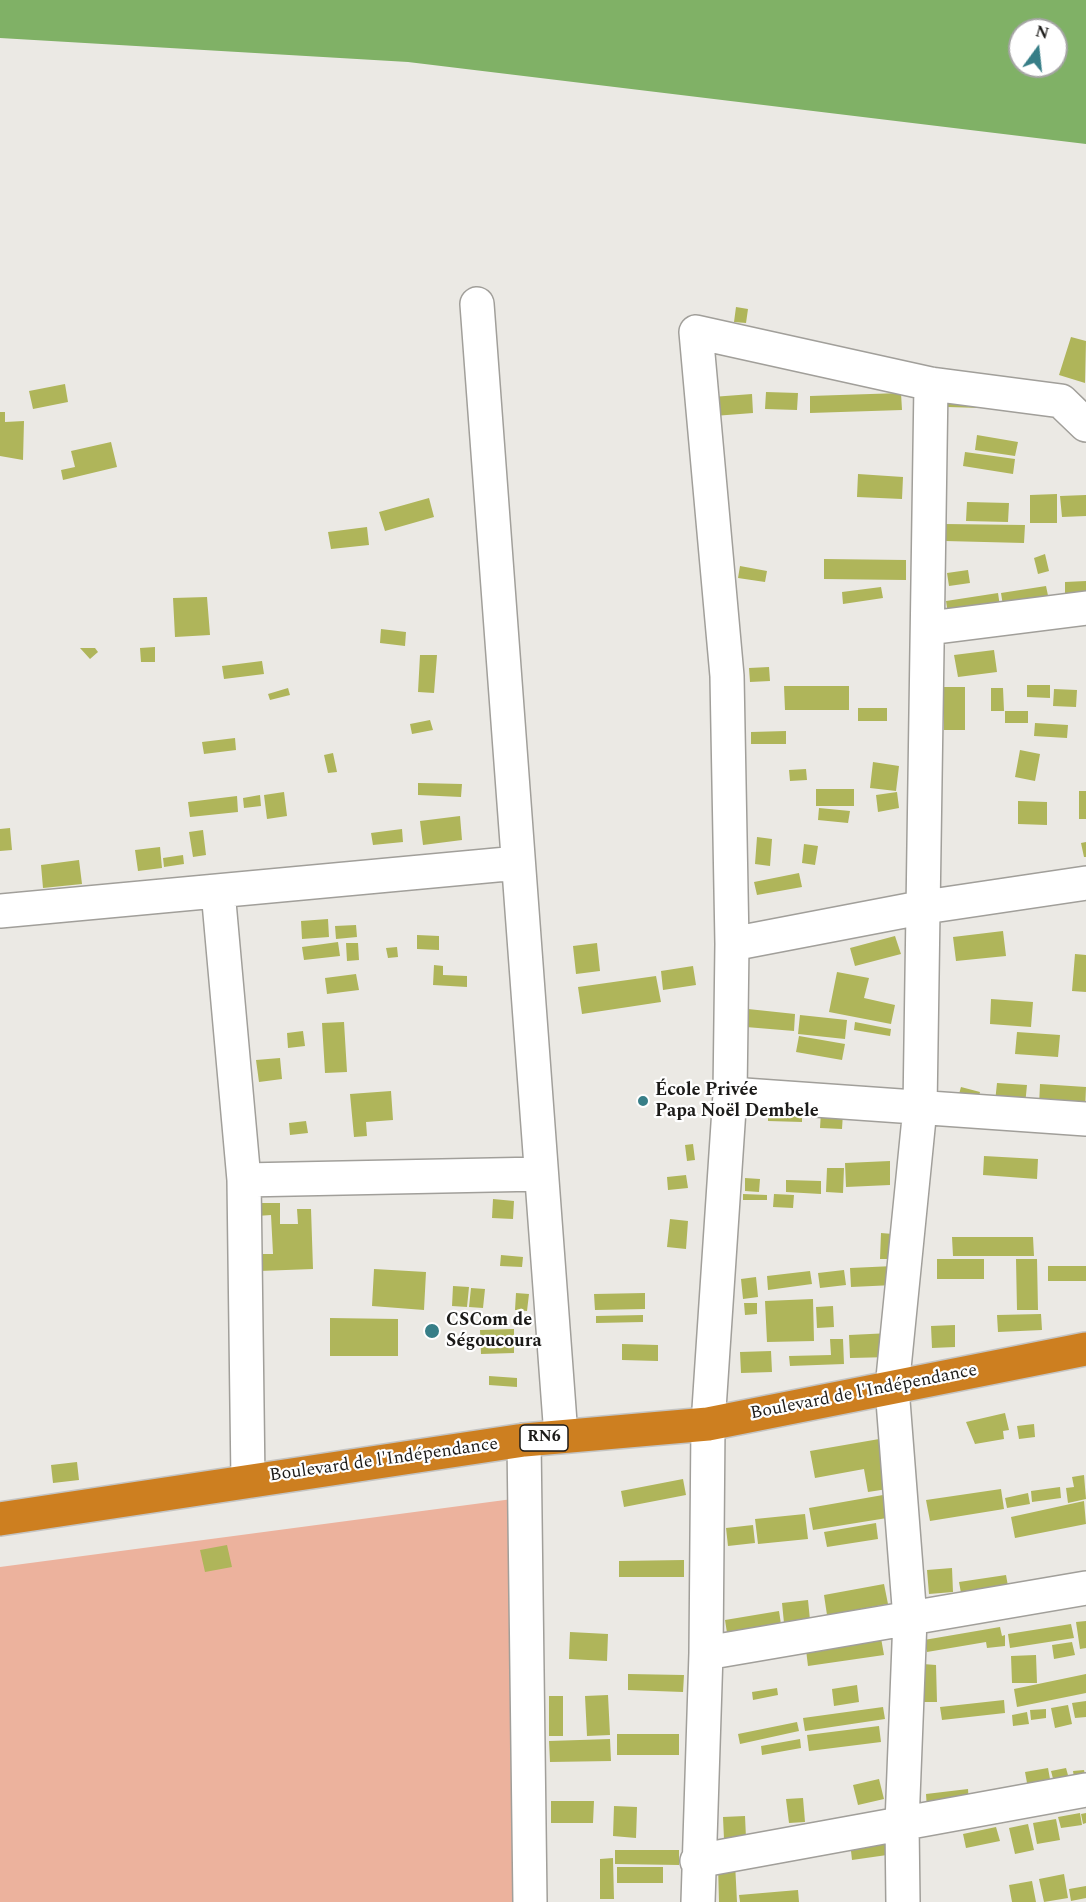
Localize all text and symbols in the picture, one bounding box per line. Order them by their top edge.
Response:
north arrow [1008,18,1068,78]
text: N [1033,19,1052,46]
place label: École Privée Papa Noël Dembele [655,1080,819,1122]
marker: École Privée Papa Noël Dembele [636,1094,650,1108]
place label: CSCom de Ségoucoura [446,1310,542,1352]
marker: CSCom de Ségoucoura [423,1322,441,1340]
street label: Boulevard de l'Indépendance [749,1360,979,1426]
road number: RN6 [520,1425,568,1451]
street label: Boulevard de l'Indépendance [268,1434,500,1488]

